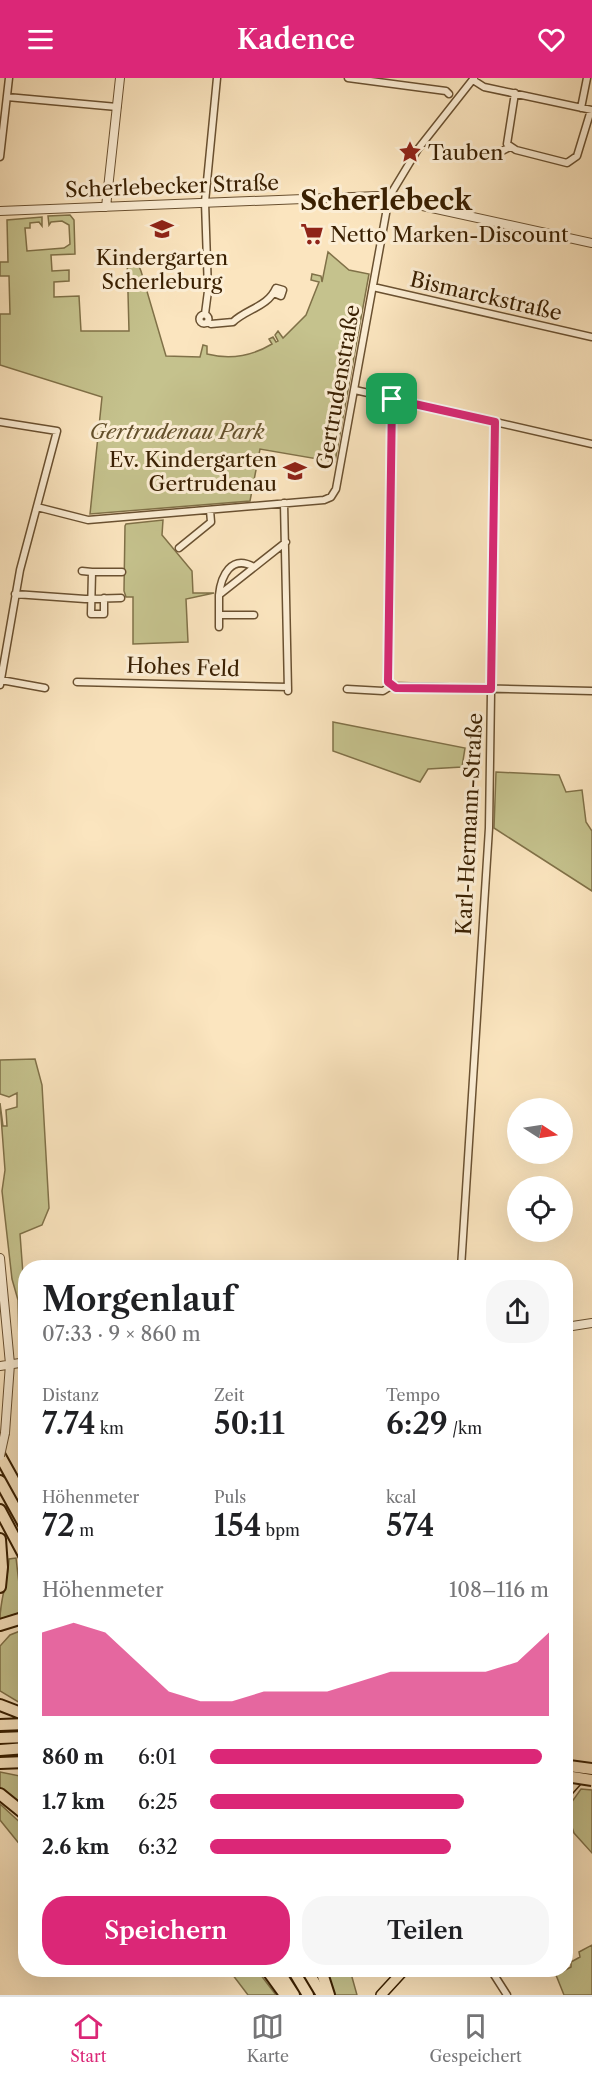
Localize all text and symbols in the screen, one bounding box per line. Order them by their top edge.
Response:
icon: menu [24,23,57,56]
text: Kadence [237,23,355,56]
icon: heart [535,23,568,56]
place icon: Tauben [397,139,423,165]
place label: Tauben [428,140,503,165]
street label: Scherlebecker Straße [65,170,279,202]
district label: Scherlebeck [300,184,473,217]
school or university icon: Kindergarten Scherleburg [149,216,175,242]
supermarket icon: Netto Marken-Discount [299,221,325,247]
place label: Netto Marken-Discount [330,222,569,247]
place label: Kindergarten Scherleburg [96,245,228,294]
street label: Bismarckstraße [408,266,564,326]
street label: Gertrudenstraße [311,303,365,471]
pin [366,373,417,424]
icon: arrive [375,382,408,415]
park label: Gertrudenau Park [89,419,265,444]
place label: Ev. Kindergarten Gertrudenau [109,447,277,496]
school or university icon: Ev. Kindergarten Gertrudenau [282,458,308,484]
street label: Hohes Feld [126,653,240,681]
street label: Karl-Hermann-Straße [451,712,487,936]
north arrow [507,1098,573,1164]
map controls [507,1098,573,1242]
button: locate [507,1176,573,1242]
text: Morgenlauf [42,1279,235,1320]
button: share [486,1280,549,1343]
text: 07:33 · 9 × 860 m [42,1322,201,1346]
text: Distanz [42,1385,99,1405]
text: Zeit [214,1385,244,1405]
text: Tempo [386,1385,440,1405]
text: 7.74 [42,1405,96,1442]
text: 50:11 [214,1405,285,1442]
text: 6:29 [386,1405,448,1442]
text: km [96,1418,124,1438]
text: /km [448,1418,482,1438]
text: Höhenmeter [42,1487,139,1507]
text: Puls [214,1487,246,1507]
text: kcal [386,1487,416,1507]
text: 72 [42,1507,75,1544]
text: 154 [214,1507,261,1544]
text: 574 [386,1507,435,1544]
text: m [75,1520,94,1540]
text: bpm [261,1520,300,1540]
text: Höhenmeter [42,1578,164,1602]
text: 108–116 m [449,1578,549,1602]
text: 860 m [42,1745,104,1769]
text: 6:01 [138,1745,176,1769]
text: 1.7 km [42,1790,105,1814]
text: 6:25 [138,1790,178,1814]
text: 2.6 km [42,1835,109,1859]
text: 6:32 [138,1835,178,1859]
button: Speichern [42,1896,290,1965]
button: Teilen [302,1896,549,1965]
tab: Start [70,2010,106,2066]
tab: Karte [247,2010,289,2066]
tab: Gespeichert [429,2010,522,2066]

